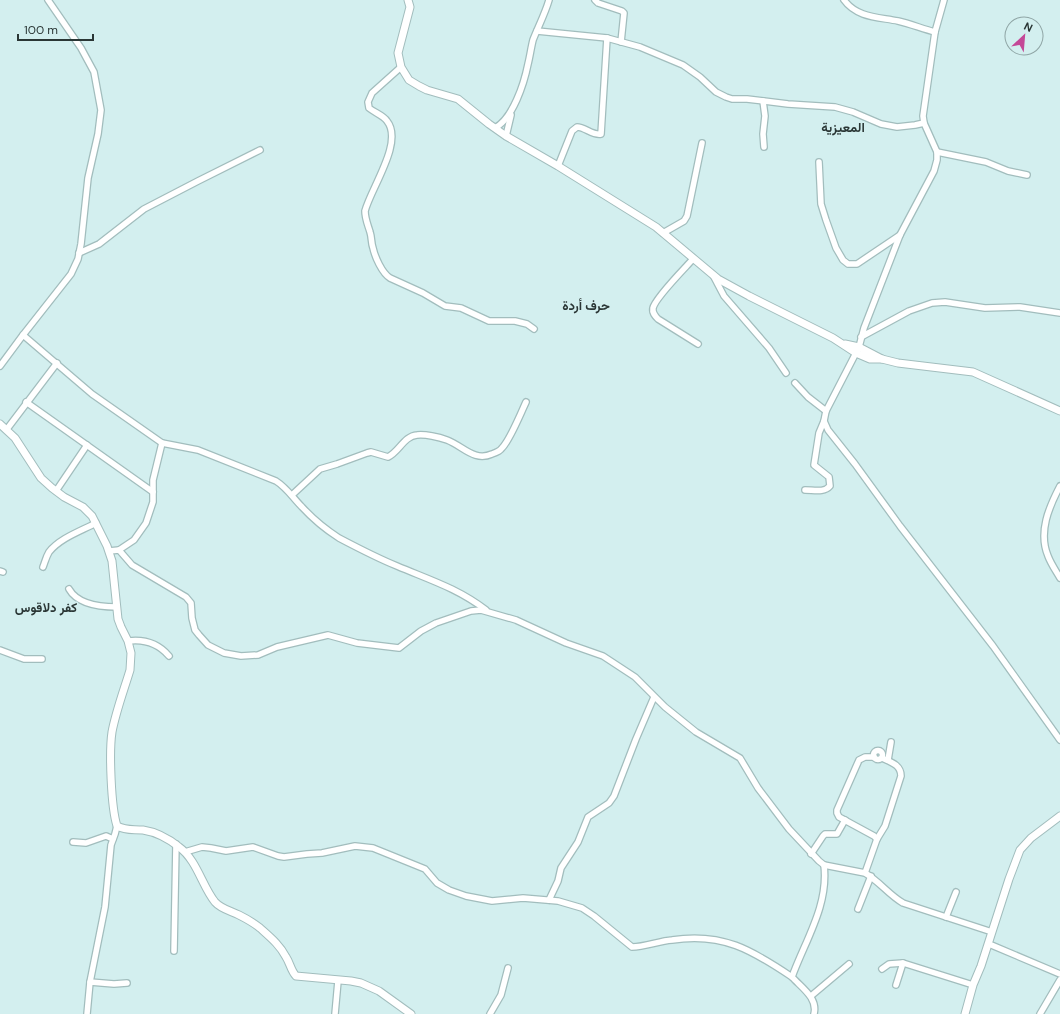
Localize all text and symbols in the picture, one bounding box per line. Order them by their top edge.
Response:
scale bar [18,16,93,42]
north arrow [1004,16,1044,56]
text: N [1022,19,1035,35]
text: 100 m [24,22,58,38]
district label: المعيزية [821,119,865,136]
district label: حرف أردة [562,297,610,314]
district label: كفر دلاقوس [15,599,77,616]

